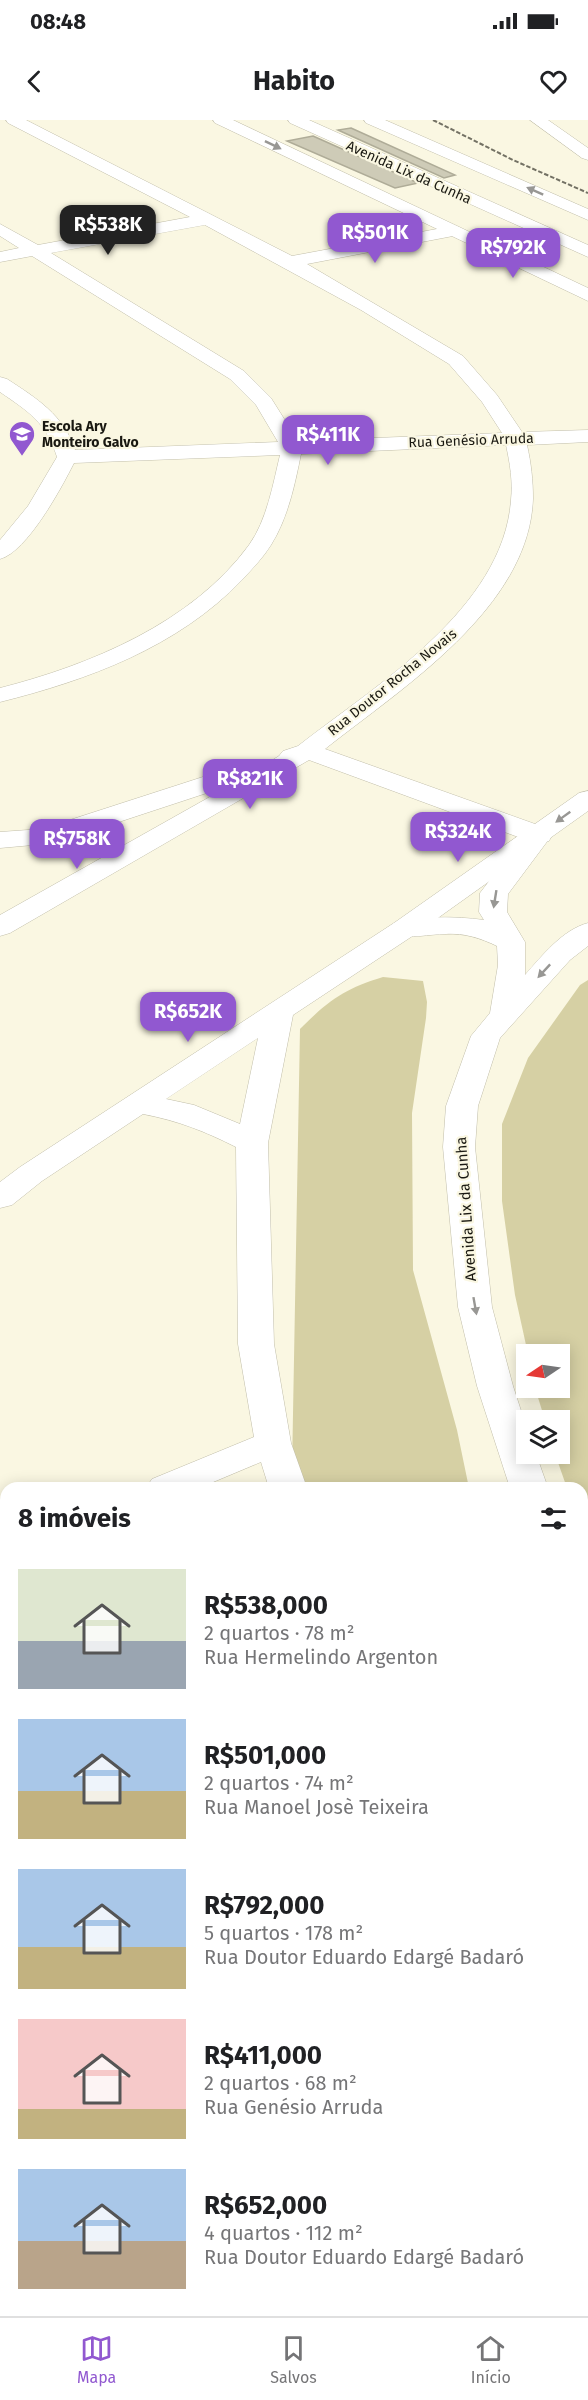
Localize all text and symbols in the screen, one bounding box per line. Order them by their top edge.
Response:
text: 08:48 [30,8,86,35]
icon: back [18,65,51,98]
text: Habito [253,65,335,97]
icon: heart [537,65,570,98]
street label: Avenida Lix da Cunha [344,137,474,208]
one-way arrow [265,141,282,150]
one-way arrow [526,187,543,196]
pin: R$538K [59,205,157,256]
text: R$538K [74,212,142,236]
pin: R$501K [326,213,424,264]
text: R$501K [341,220,409,244]
pin: R$792K [464,228,562,279]
text: R$792K [480,235,546,259]
pin: R$411K [279,415,377,466]
place label: Escola Ary Monteiro Galvo [42,418,139,451]
school or university icon: Escola Ary Monteiro Galvo [7,419,37,457]
text: R$411K [296,422,360,446]
street label: Rua Genésio Arruda [408,430,534,451]
street label: Rua Doutor Rocha Novais [325,625,460,740]
pin: R$821K [201,759,299,810]
text: R$821K [217,766,283,790]
one-way arrow [556,810,571,822]
pin: R$324K [409,812,507,863]
pin: R$758K [28,819,126,870]
text: R$324K [424,819,492,843]
text: R$758K [44,826,110,850]
one-way arrow [490,890,499,909]
one-way arrow [537,963,551,978]
pin: R$652K [139,992,237,1043]
text: R$652K [154,999,222,1023]
street label: Avenida Lix da Cunha [452,1136,480,1282]
one-way arrow [471,1297,480,1316]
north arrow [516,1344,570,1398]
map controls [516,1344,570,1464]
button: layers [516,1410,570,1464]
icon: filters [537,1502,570,1535]
text: 8 imóveis [18,1503,131,1534]
text: R$538,000 [204,1590,328,1621]
icon: home [66,1593,138,1665]
text: 2 quartos · 78 m² [204,1621,355,1645]
text: Rua Hermelindo Argenton [204,1645,438,1669]
text: R$501,000 [204,1740,326,1771]
icon: home [66,1743,138,1815]
text: 2 quartos · 74 m² [204,1771,354,1795]
text: Rua Manoel Josè Teixeira [204,1795,429,1819]
text: R$792,000 [204,1890,324,1921]
icon: home [66,1893,138,1965]
text: 5 quartos · 178 m² [204,1921,363,1945]
text: Rua Doutor Eduardo Edargé Badaró [204,1945,524,1969]
text: R$411,000 [204,2040,322,2071]
icon: home [66,2043,138,2115]
text: 2 quartos · 68 m² [204,2071,357,2095]
text: Rua Genésio Arruda [204,2095,383,2119]
text: R$652,000 [204,2190,327,2221]
icon: home [66,2193,138,2265]
text: 4 quartos · 112 m² [204,2221,363,2245]
text: Rua Doutor Eduardo Edargé Badaró [204,2245,524,2269]
tab: Mapa [77,2332,116,2387]
tab: Salvos [270,2332,317,2387]
tab: Início [471,2332,511,2387]

